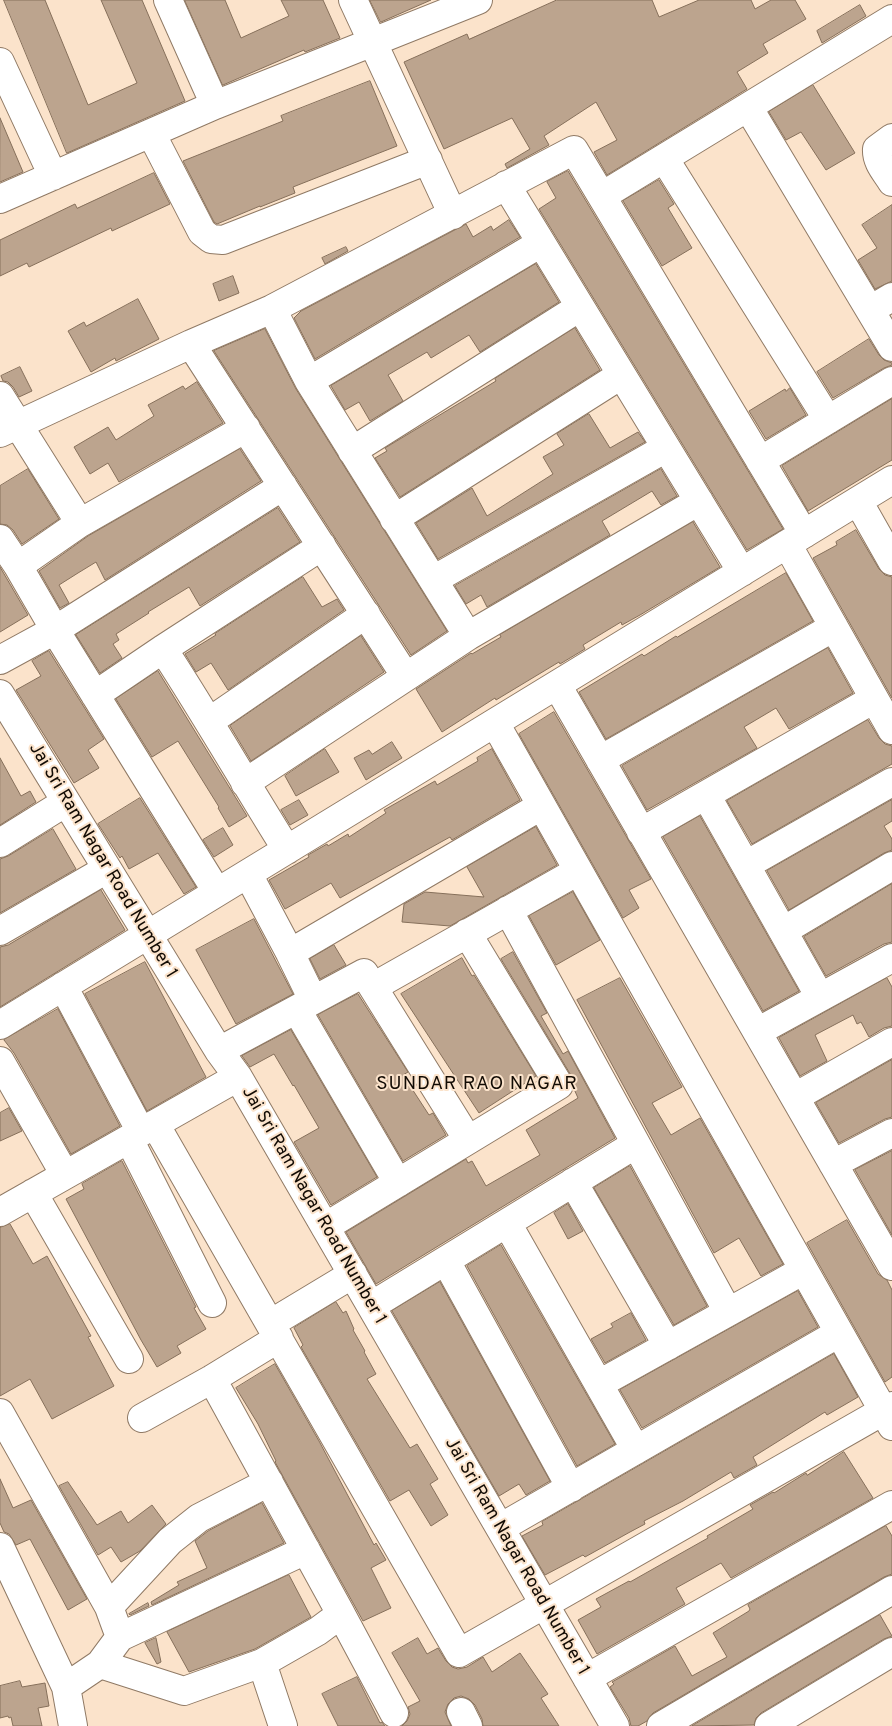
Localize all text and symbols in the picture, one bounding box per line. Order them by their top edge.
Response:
street label: Jai Sri Ram Nagar Road Number 1 [23,739,181,983]
district label: SUNDAR RAO NAGAR [374,1074,580,1096]
street label: Jai Sri Ram Nagar Road Number 1 [236,1083,390,1329]
street label: Jai Sri Ram Nagar Road Number 1 [439,1434,593,1680]

